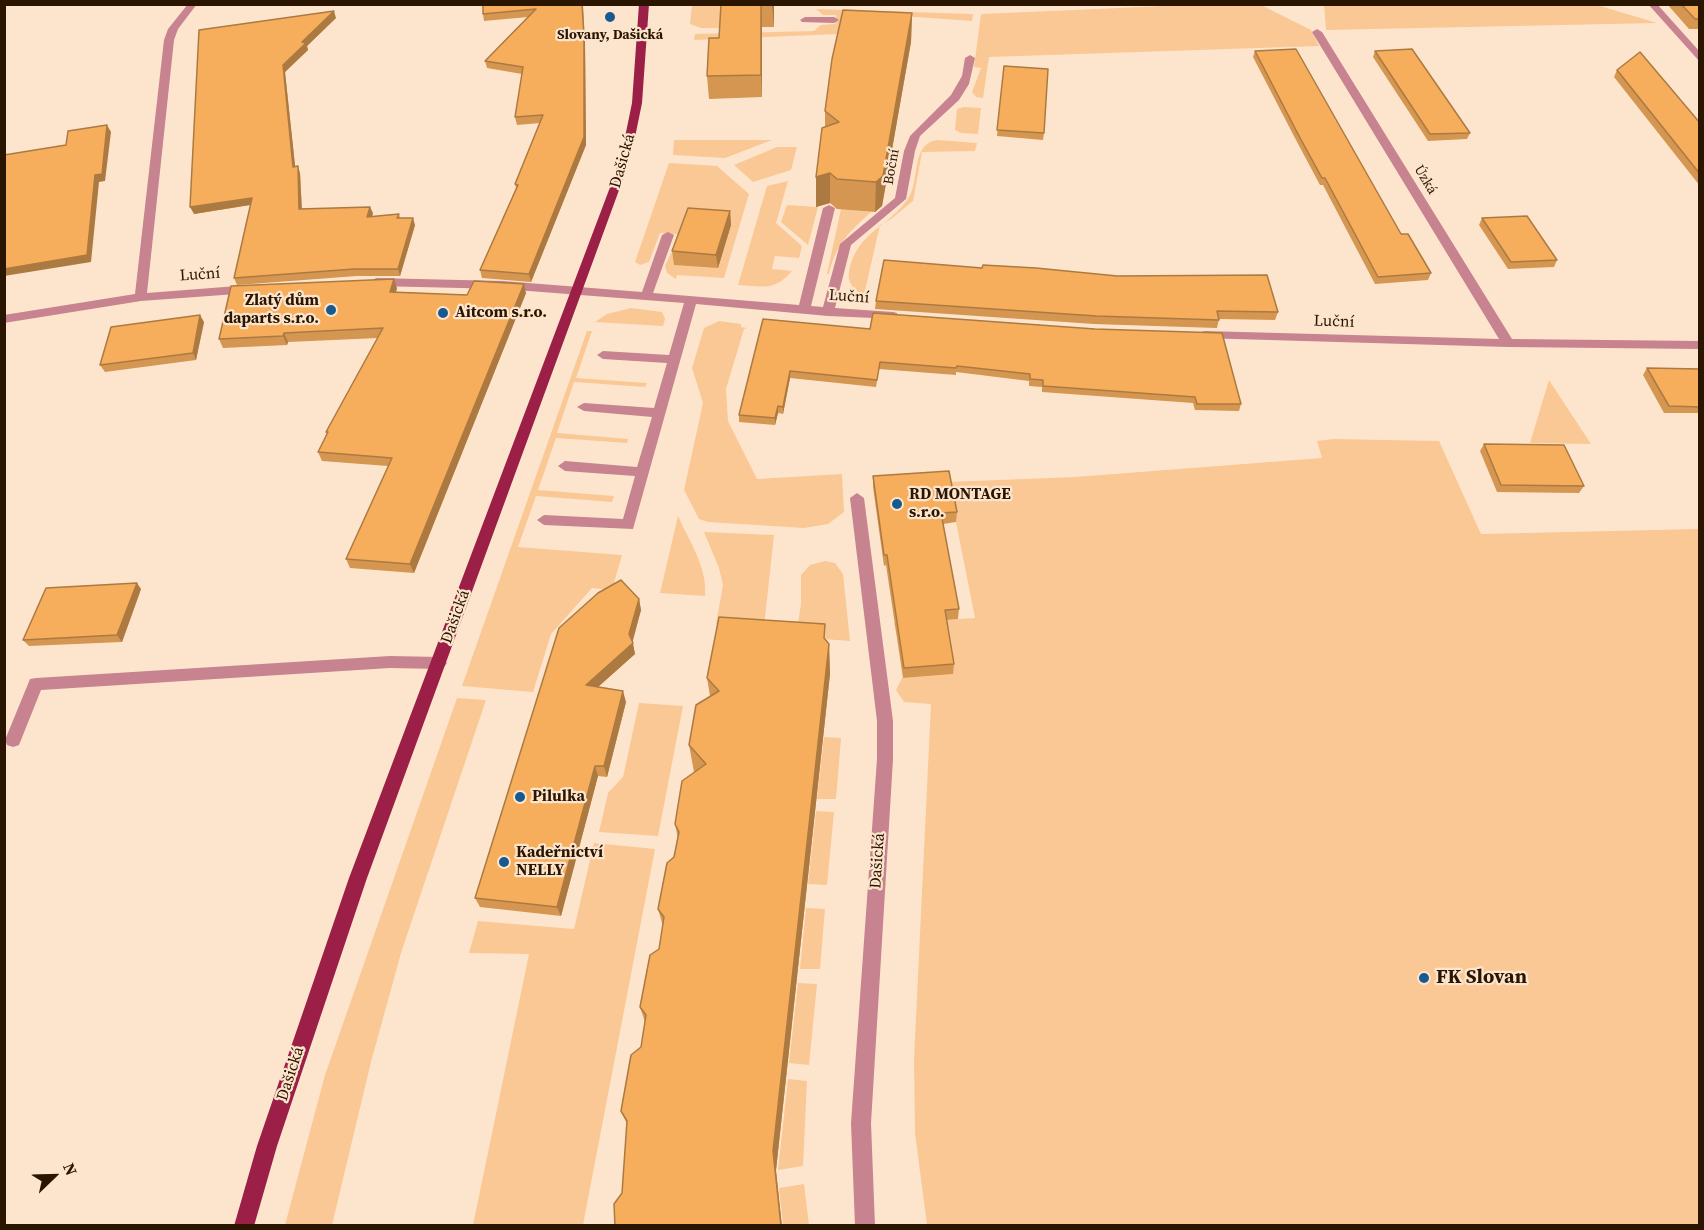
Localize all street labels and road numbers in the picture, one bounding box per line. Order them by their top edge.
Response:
street label: Dašická [606,132,640,190]
street label: Boční [881,148,903,186]
street label: Úzká [1410,162,1440,198]
street label: Luční [179,264,221,286]
street label: Luční [828,286,870,308]
street label: Luční [1313,312,1355,332]
street label: Dašická [437,588,475,646]
street label: Dašická [866,833,890,889]
street label: Dašická [273,1045,309,1103]

